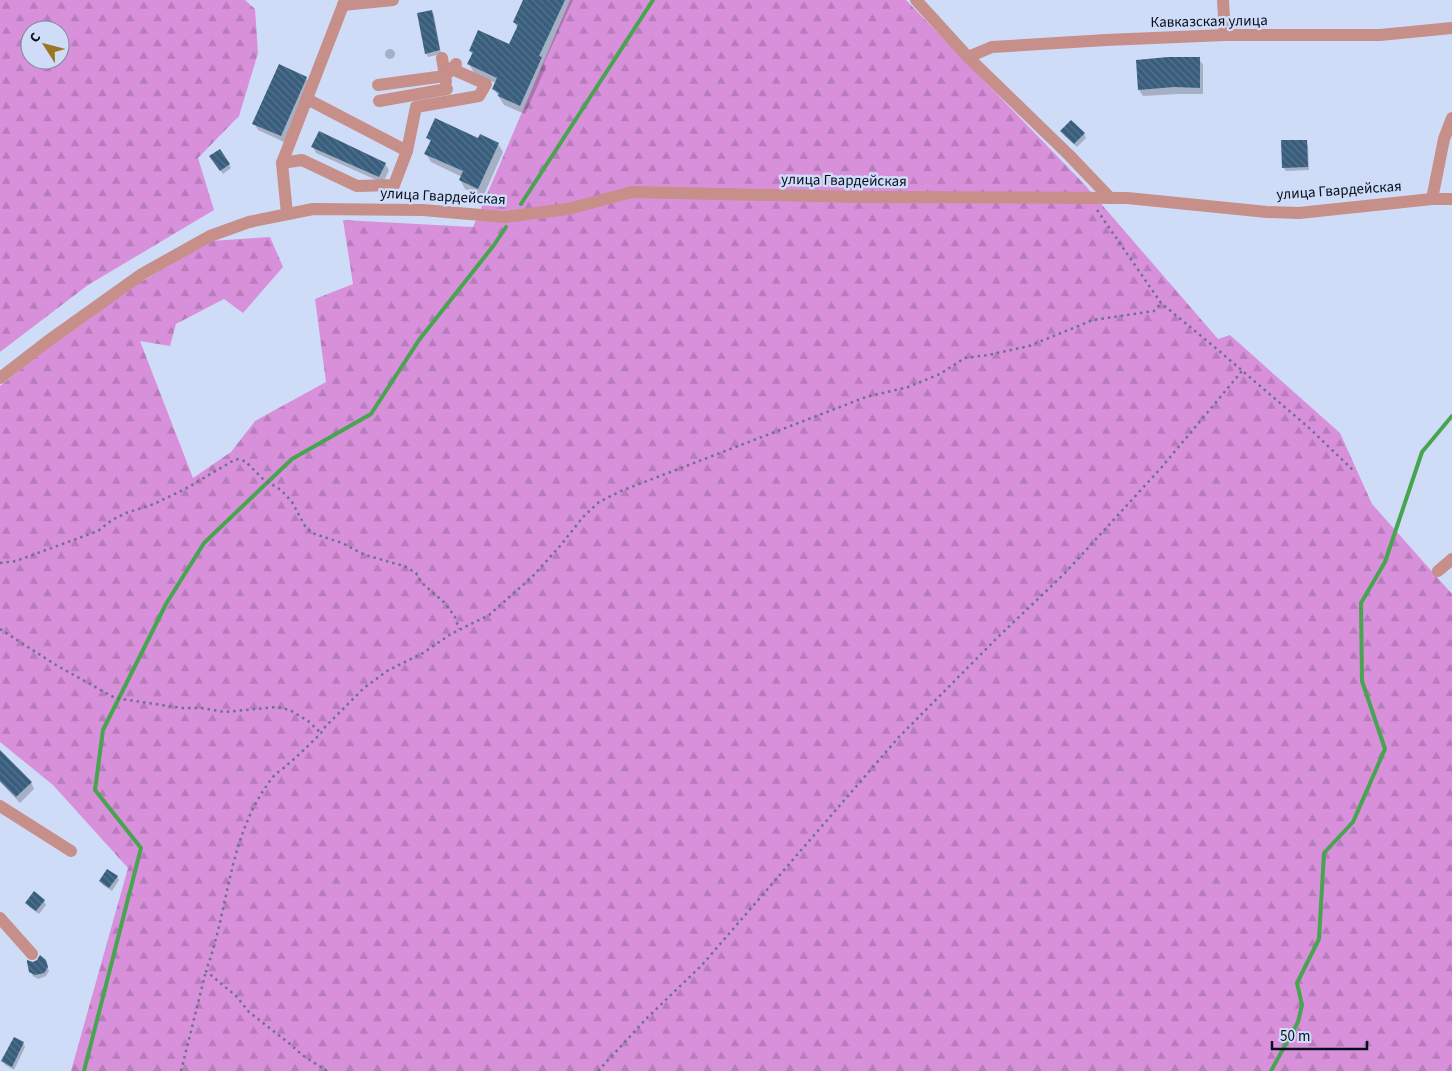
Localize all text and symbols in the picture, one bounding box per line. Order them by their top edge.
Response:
street label: Кавказская улица [1150,10,1268,33]
north arrow [20,20,70,70]
text: С [25,29,46,47]
street label: улица Гвардейская [781,169,907,192]
street label: улица Гвардейская [1276,176,1402,205]
street label: улица Гвардейская [380,183,506,210]
scale bar [1272,1018,1367,1050]
text: 50 m [1280,1026,1310,1047]

